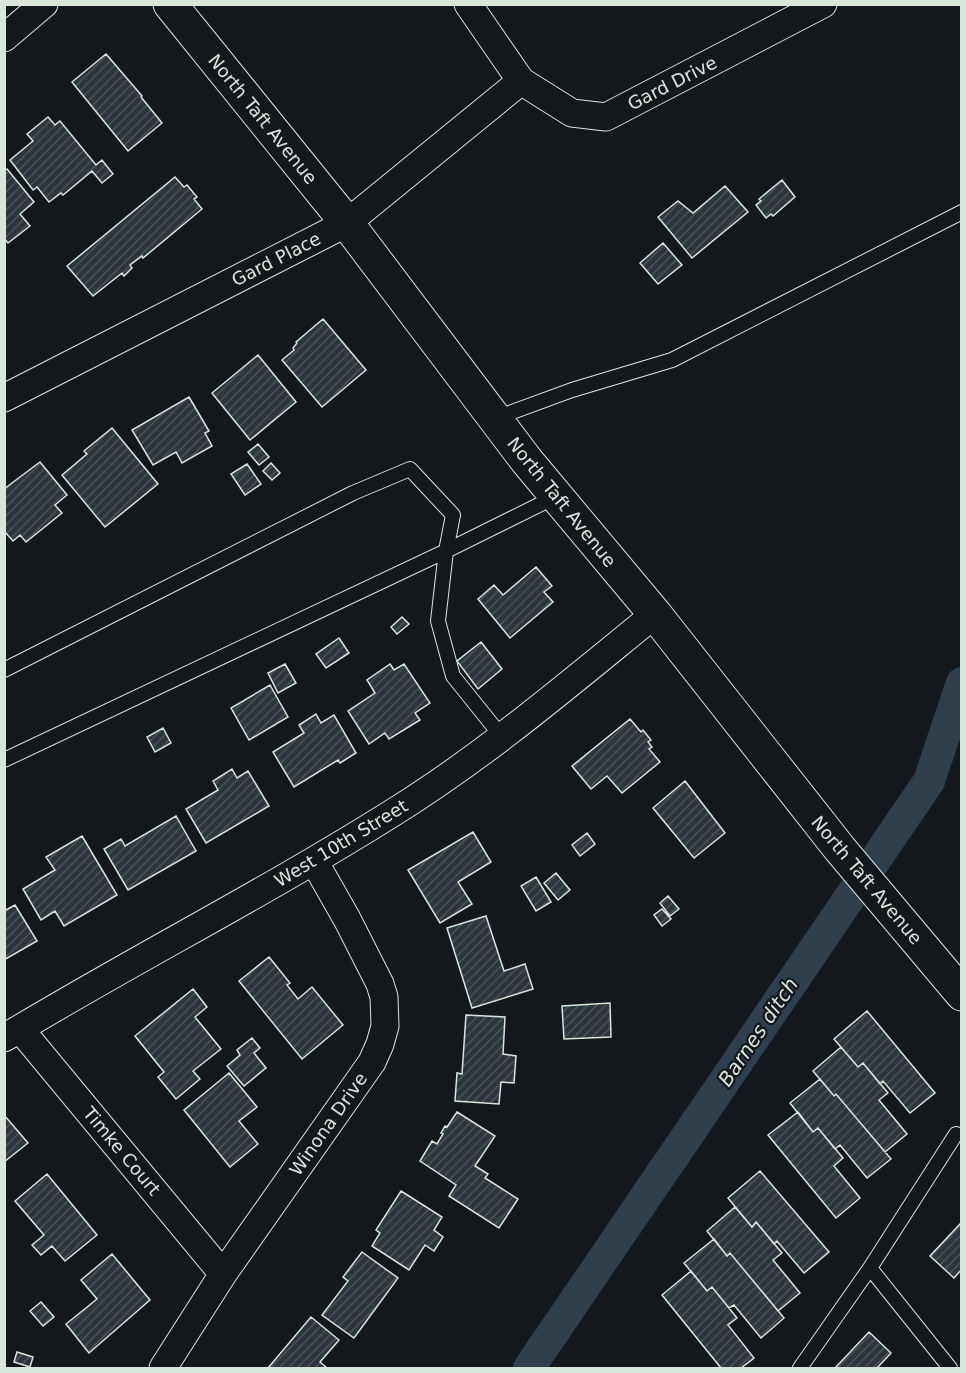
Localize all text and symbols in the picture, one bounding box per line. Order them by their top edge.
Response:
street label: North Taft Avenue [204,50,322,188]
street label: Gard Drive [624,52,720,114]
street label: Gard Place [228,228,324,290]
street label: North Taft Avenue [503,433,621,571]
street label: West 10th Street [271,795,411,891]
street label: North Taft Avenue [807,812,927,948]
water label: Barnes ditch [713,973,803,1091]
street label: Winona Drive [285,1068,371,1180]
street label: Timke Court [78,1102,165,1200]

